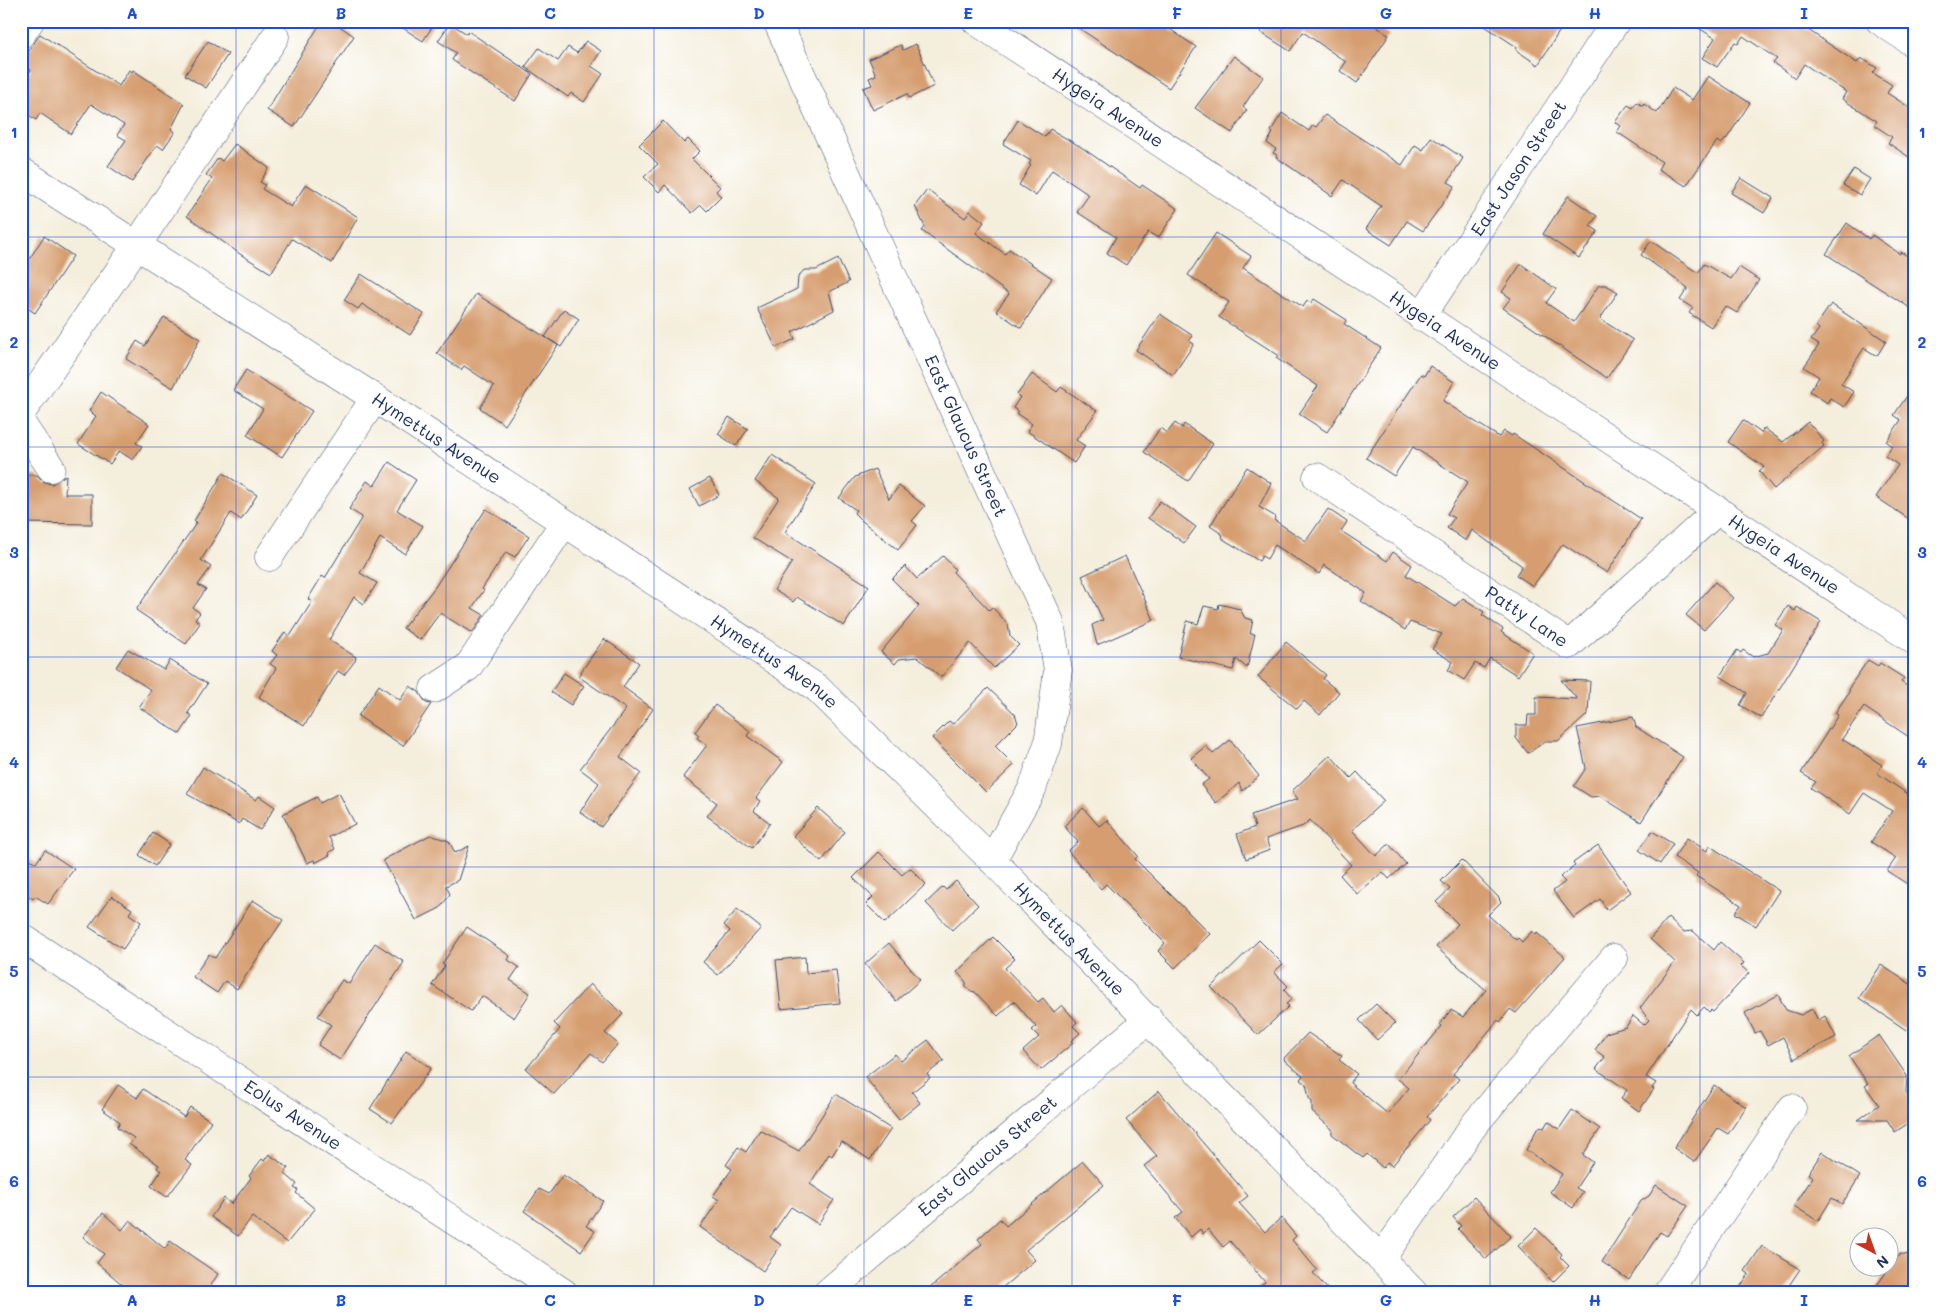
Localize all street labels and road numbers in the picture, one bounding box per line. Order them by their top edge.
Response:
street label: Hygeia Avenue [1048,62,1169,153]
street label: East Jason Street [1465,95,1571,240]
street label: Hygeia Avenue [1385,284,1506,375]
street label: East Glaucus Street [919,351,1014,521]
street label: Hymettus Avenue [367,386,506,489]
street label: Hygeia Avenue [1724,508,1845,599]
street label: Patty Lane [1481,580,1573,652]
street label: Hymettus Avenue [706,608,844,713]
street label: Hymettus Avenue [1009,876,1131,1001]
street label: Eolus Avenue [240,1074,347,1155]
street label: East Glaucus Street [913,1090,1062,1221]

